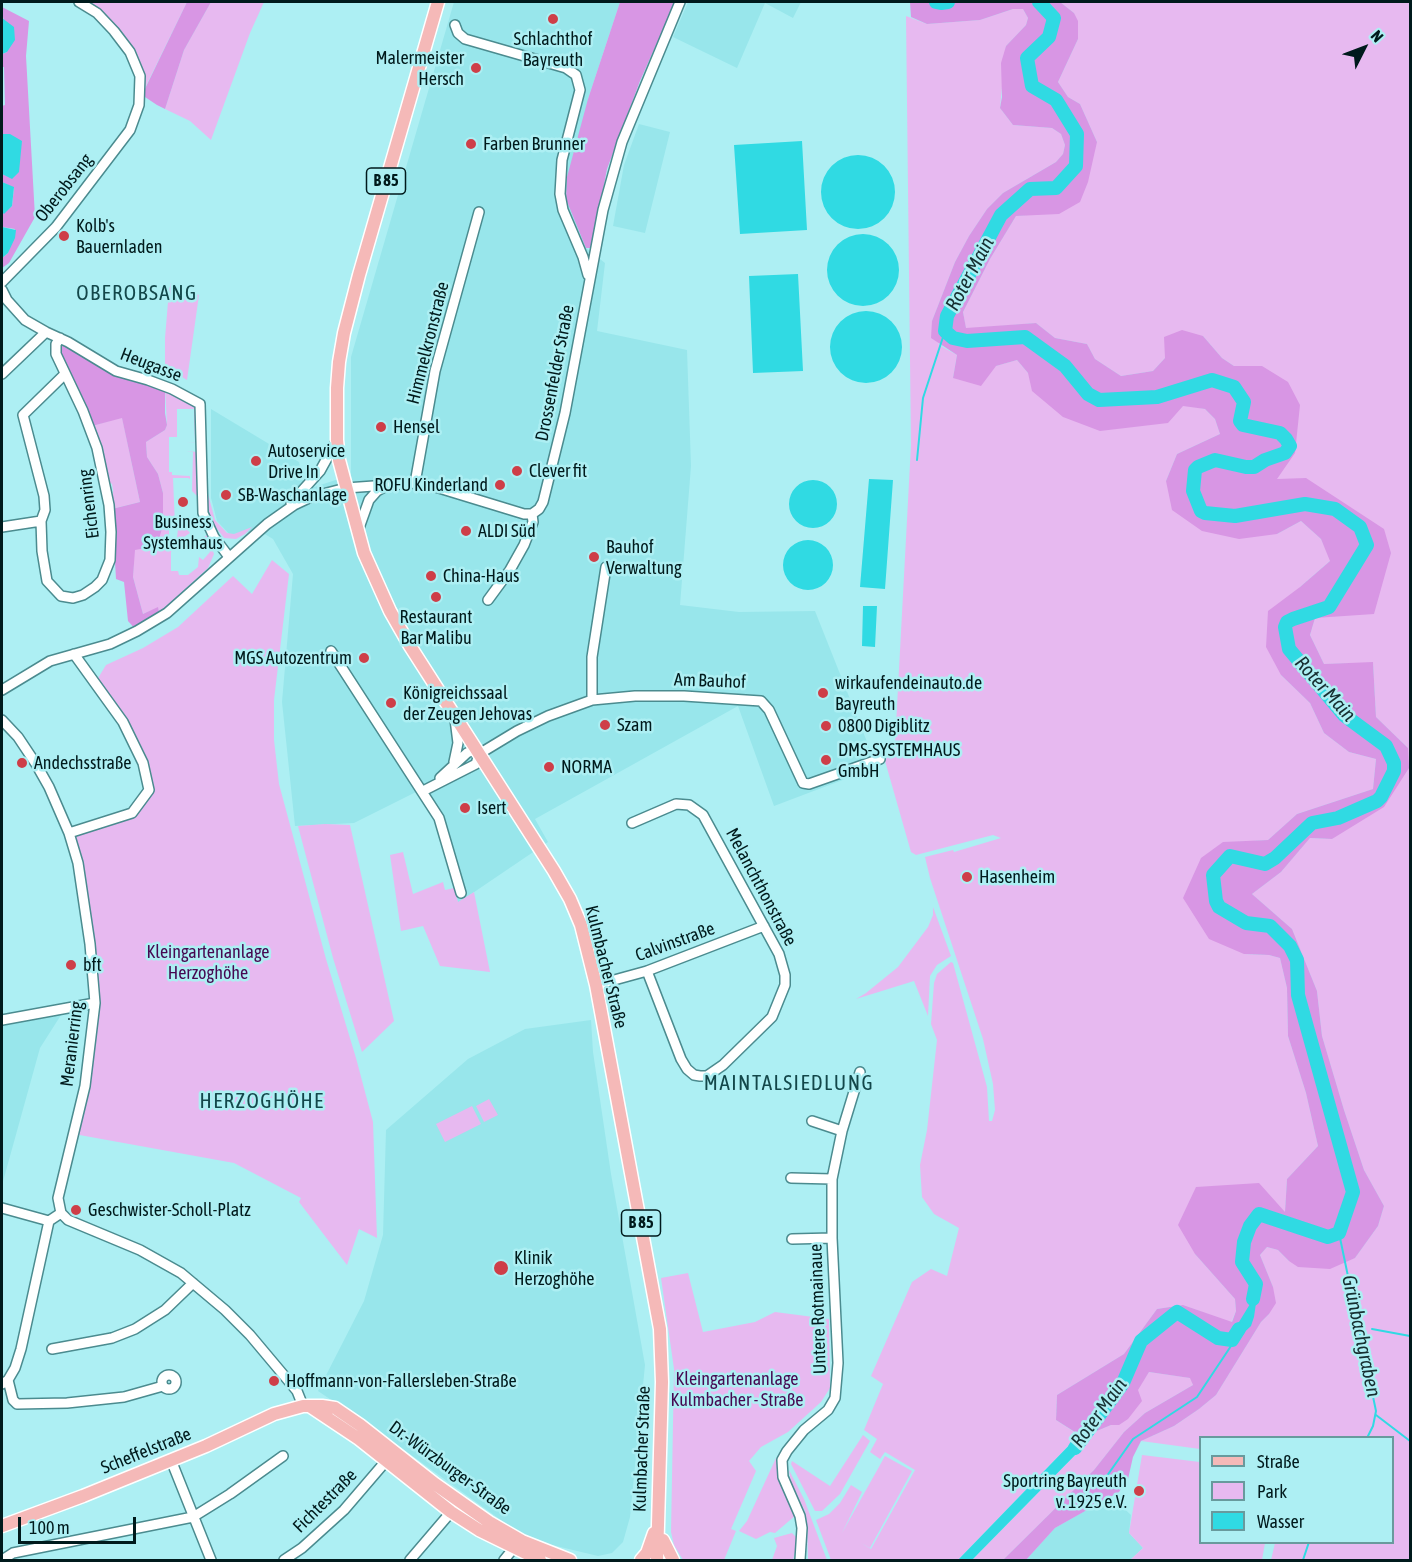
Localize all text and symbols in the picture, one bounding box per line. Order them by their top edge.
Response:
marker: Schlachthof Bayreuth [546,12,560,26]
north arrow [1334,18,1394,78]
text: N [1368,26,1387,45]
place label: Schlachthof Bayreuth [514,28,592,70]
place label: Malermeister Hersch [375,47,464,90]
marker: Malermeister Hersch [469,61,483,75]
place label: Farben Brunner [483,133,585,155]
marker: Farben Brunner [464,137,478,151]
street label: Oberobsang [31,150,97,226]
road number: B 85 [366,168,406,194]
place label: Kolb's Bauernladen [76,215,162,258]
marker: Kolb's Bauernladen [57,229,71,243]
water label: Roter Main [941,233,999,315]
district label: OBEROBSANG [76,280,198,306]
street label: Himmelkronstraße [402,280,454,406]
street label: Drossenfelder Straße [531,303,579,443]
street label: Heugasse [117,343,185,387]
place label: Hensel [393,416,440,438]
marker: Hensel [374,420,388,434]
place label: Autoservice Drive In [268,440,345,482]
marker: Autoservice Drive In [249,454,263,468]
place label: Clever fit [529,460,587,482]
marker: Clever fit [510,464,524,478]
street label: Eichenring [74,468,104,540]
place label: ROFU Kinderland [374,474,488,496]
marker: ROFU Kinderland [493,478,507,492]
place label: SB-Waschanlage [238,484,347,506]
marker: SB-Waschanlage [219,488,233,502]
marker: Business Systemhaus [176,495,190,509]
place label: Business Systemhaus [143,511,223,554]
place label: ALDI Süd [478,520,536,542]
marker: ALDI Süd [459,524,473,538]
place label: Bauhof Verwaltung [606,536,682,578]
marker: Bauhof Verwaltung [587,550,601,564]
place label: China-Haus [443,565,519,587]
marker: China-Haus [424,569,438,583]
marker: Restaurant Bar Malibu [429,590,443,604]
place label: Restaurant Bar Malibu [399,606,473,648]
place label: MGS Autozentrum [234,647,352,669]
marker: MGS Autozentrum [357,651,371,665]
water label: Roter Main [1289,651,1361,727]
street label: Am Bauhof [674,669,746,693]
place label: wirkaufendeinauto.de Bayreuth [835,672,982,714]
place label: Königreichssaal der Zeugen Jehovas [403,682,532,724]
marker: wirkaufendeinauto.de Bayreuth [816,686,830,700]
marker: Königreichssaal der Zeugen Jehovas [384,696,398,710]
place label: Szam [617,714,652,736]
place label: 0800 Digiblitz [838,715,930,737]
marker: Szam [598,718,612,732]
marker: 0800 Digiblitz [819,719,833,733]
place label: DMS-SYSTEMHAUS GmbH [838,739,960,782]
place label: Andechsstraße [34,752,131,774]
marker: DMS-SYSTEMHAUS GmbH [819,753,833,767]
marker: Andechsstraße [15,756,29,770]
place label: NORMA [561,756,612,778]
marker: NORMA [542,760,556,774]
place label: Isert [477,797,506,819]
marker: Isert [458,801,472,815]
street label: Melanchthonstraße [721,825,801,949]
place label: Hasenheim [979,866,1055,888]
marker: Hasenheim [960,870,974,884]
street label: Kulmbacher Straße [580,903,632,1031]
street label: Calvinstraße [632,918,718,966]
park label: Kleingartenanlage Herzoghöhe [146,941,270,984]
place label: bft [83,954,102,976]
marker: bft [64,958,78,972]
street label: Meranierring [56,1000,88,1088]
district label: MAINTALSIEDLUNG [704,1070,874,1096]
district label: HERZOGHÖHE [199,1088,325,1114]
place label: Geschwister-Scholl-Platz [88,1199,251,1221]
marker: Geschwister-Scholl-Platz [69,1203,83,1217]
road number: B 85 [622,1210,660,1236]
street label: Untere Rotmainaue [805,1243,831,1375]
place label: Klinik Herzoghöhe [514,1247,595,1290]
marker: Klinik Herzoghöhe [492,1259,510,1277]
water label: Grünbachgraben [1336,1273,1386,1399]
park label: Kleingartenanlage Kulmbacher - Straße [671,1368,803,1410]
place label: Hoffmann-von-Fallersleben-Straße [286,1370,517,1392]
marker: Hoffmann-von-Fallersleben-Straße [267,1374,281,1388]
water label: Roter Main [1066,1374,1132,1452]
street label: Kulmbacher Straße [629,1386,655,1512]
street label: Dr.-Würzburger-Straße [385,1416,515,1520]
street label: Scheffelstraße [98,1423,194,1479]
legend [1199,1436,1394,1544]
text: Straße [1257,1451,1300,1472]
street label: Fichtestraße [289,1465,361,1537]
place label: Sportring Bayreuth v. 1925 e.V. [1003,1470,1127,1512]
text: Park [1257,1481,1287,1502]
marker: Sportring Bayreuth v. 1925 e.V. [1132,1484,1146,1498]
scale bar [21,1505,140,1543]
text: Wasser [1257,1511,1304,1532]
text: 100 m [29,1517,70,1538]

